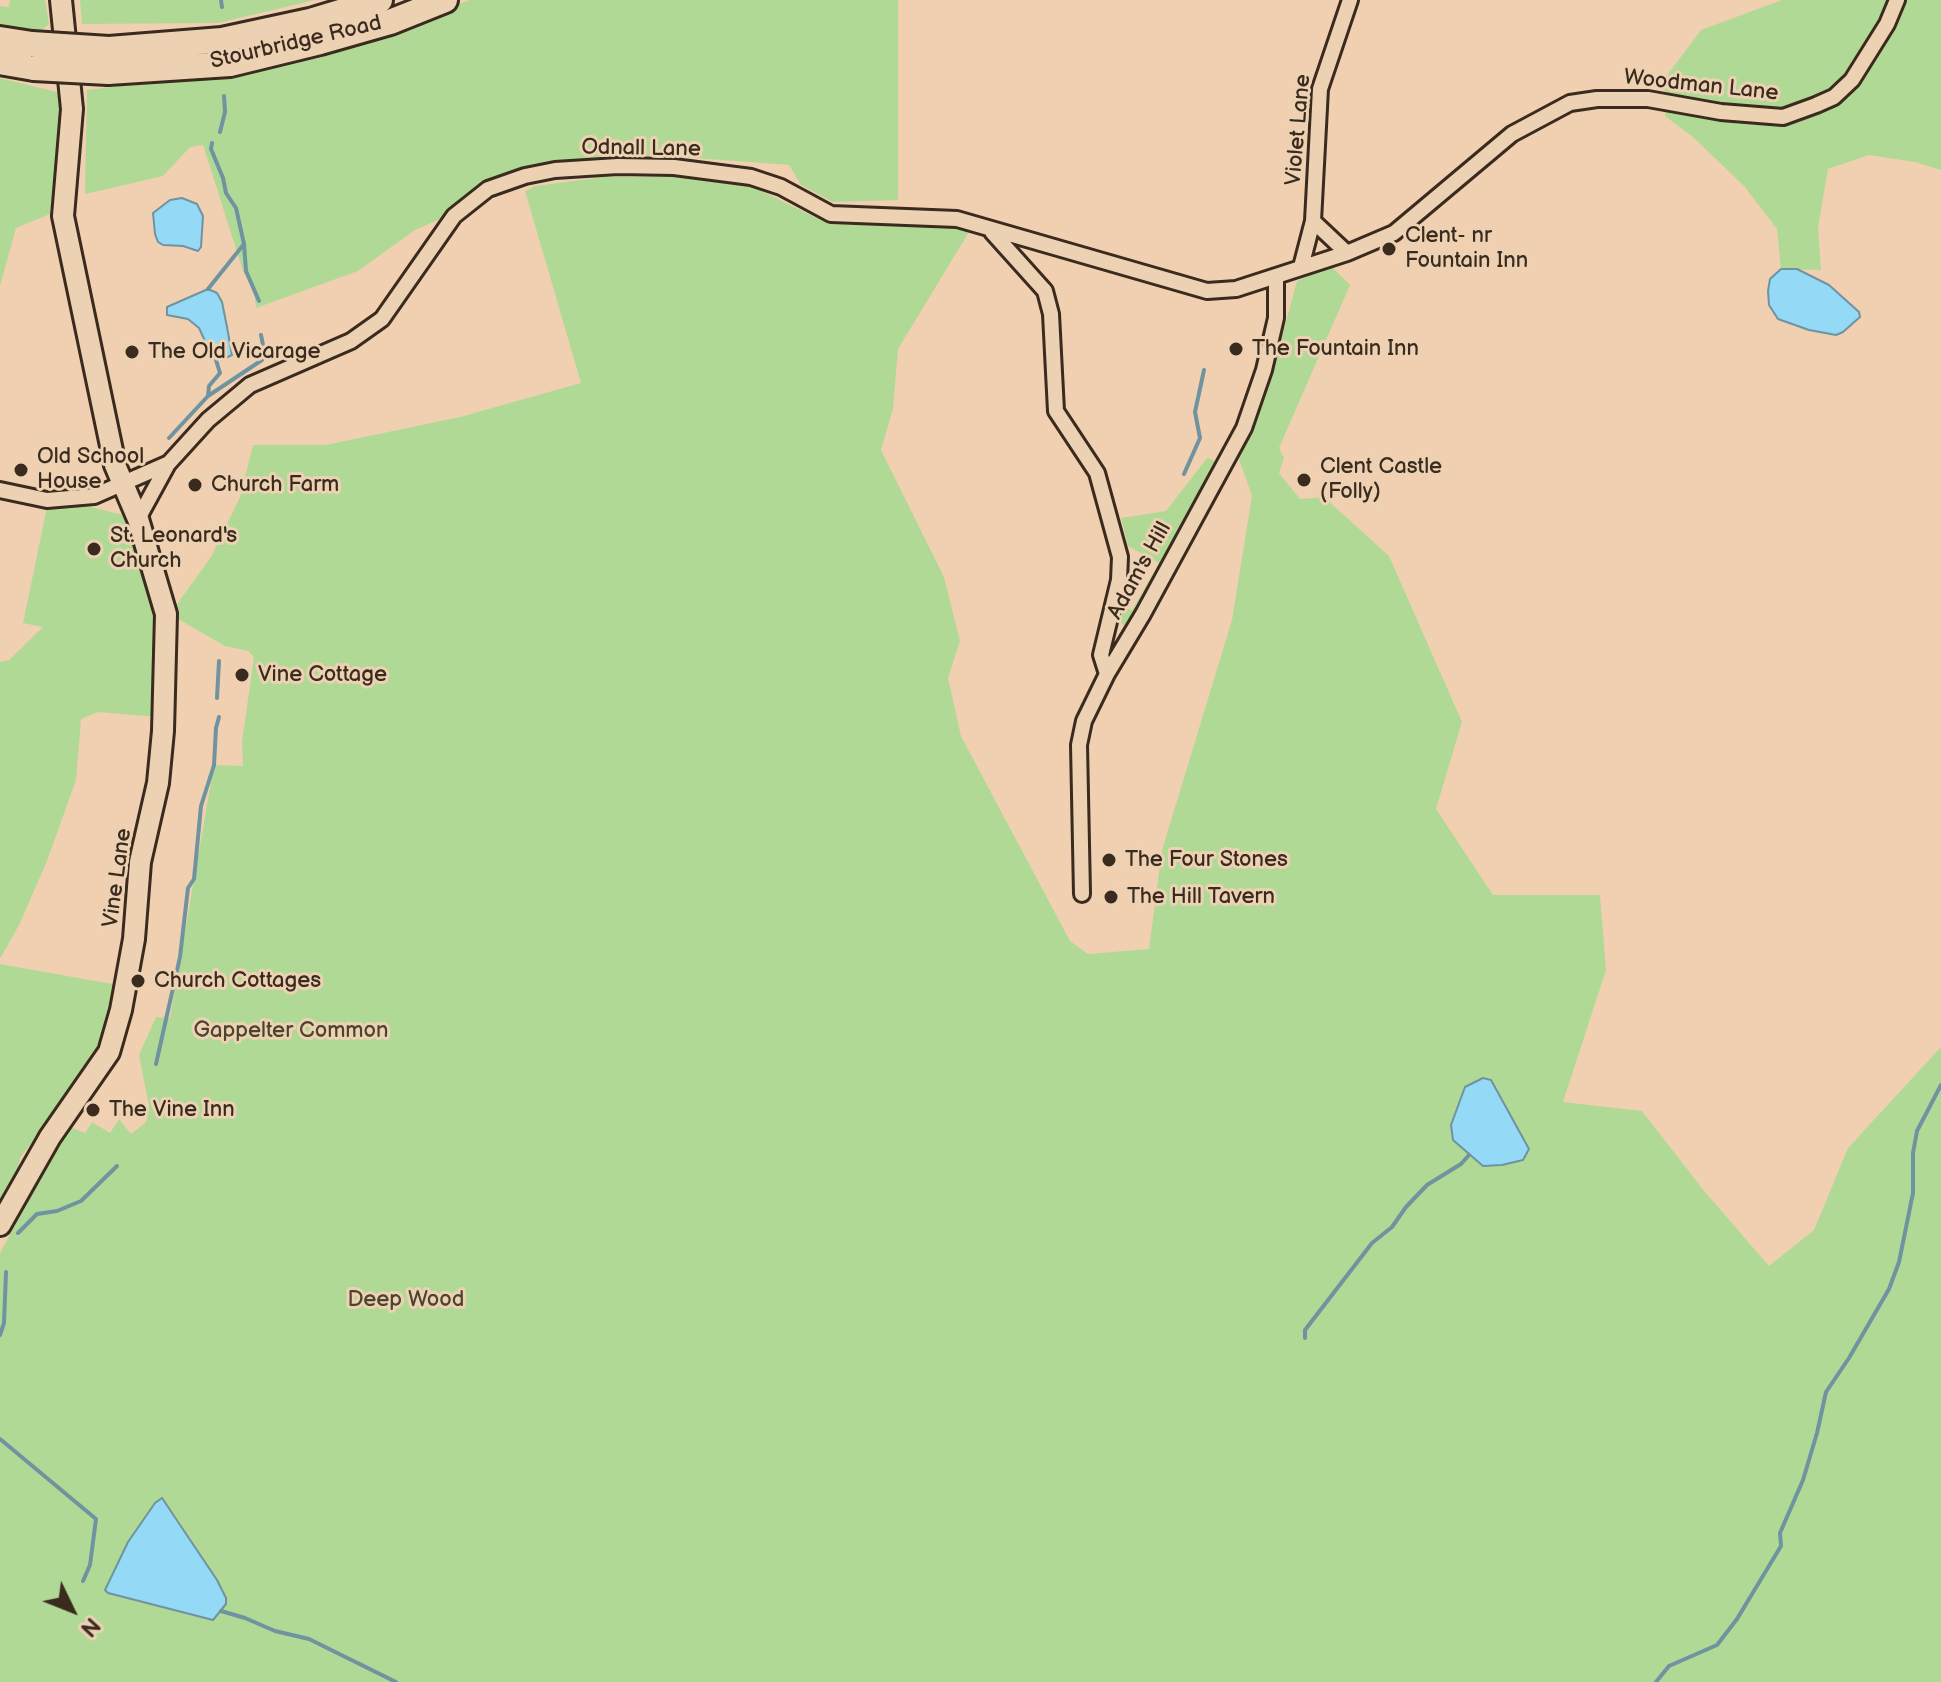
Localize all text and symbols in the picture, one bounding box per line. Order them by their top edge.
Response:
street label: Stourbridge Road [208,10,384,76]
street label: Woodman Lane [1622,65,1780,107]
street label: Violet Lane [1281,73,1317,187]
street label: Odnall Lane [581,135,701,163]
place label: Clent- nr Fountain Inn [1405,223,1528,274]
marker: Clent- nr Fountain Inn [1380,240,1398,258]
place label: The Fountain Inn [1252,336,1419,362]
place label: The Old Vicarage [148,339,320,365]
marker: The Fountain Inn [1227,340,1245,358]
marker: The Old Vicarage [123,343,141,361]
place label: Old School House [37,444,144,496]
place label: Clent Castle (Folly) [1320,454,1442,506]
marker: Old School House [12,461,30,479]
marker: Clent Castle (Folly) [1295,471,1313,489]
place label: Church Farm [211,472,339,498]
marker: Church Farm [186,476,204,494]
street label: Adam's Hill [1102,518,1178,624]
place label: St. Leonard's Church [110,523,237,574]
marker: St. Leonard's Church [85,540,103,558]
place label: Vine Cottage [258,662,387,688]
marker: Vine Cottage [233,666,251,684]
street label: Vine Lane [98,827,138,929]
place label: The Four Stones [1125,847,1288,873]
marker: The Four Stones [1100,851,1118,869]
place label: The Hill Tavern [1127,884,1275,910]
marker: The Hill Tavern [1102,888,1120,906]
place label: Church Cottages [154,968,321,994]
marker: Church Cottages [129,972,147,990]
park label: Gappelter Common [194,1018,388,1044]
place label: The Vine Inn [109,1097,235,1123]
marker: The Vine Inn [84,1101,102,1119]
park label: Deep Wood [348,1287,464,1313]
north arrow [32,1570,112,1650]
text: N [74,1611,105,1642]

